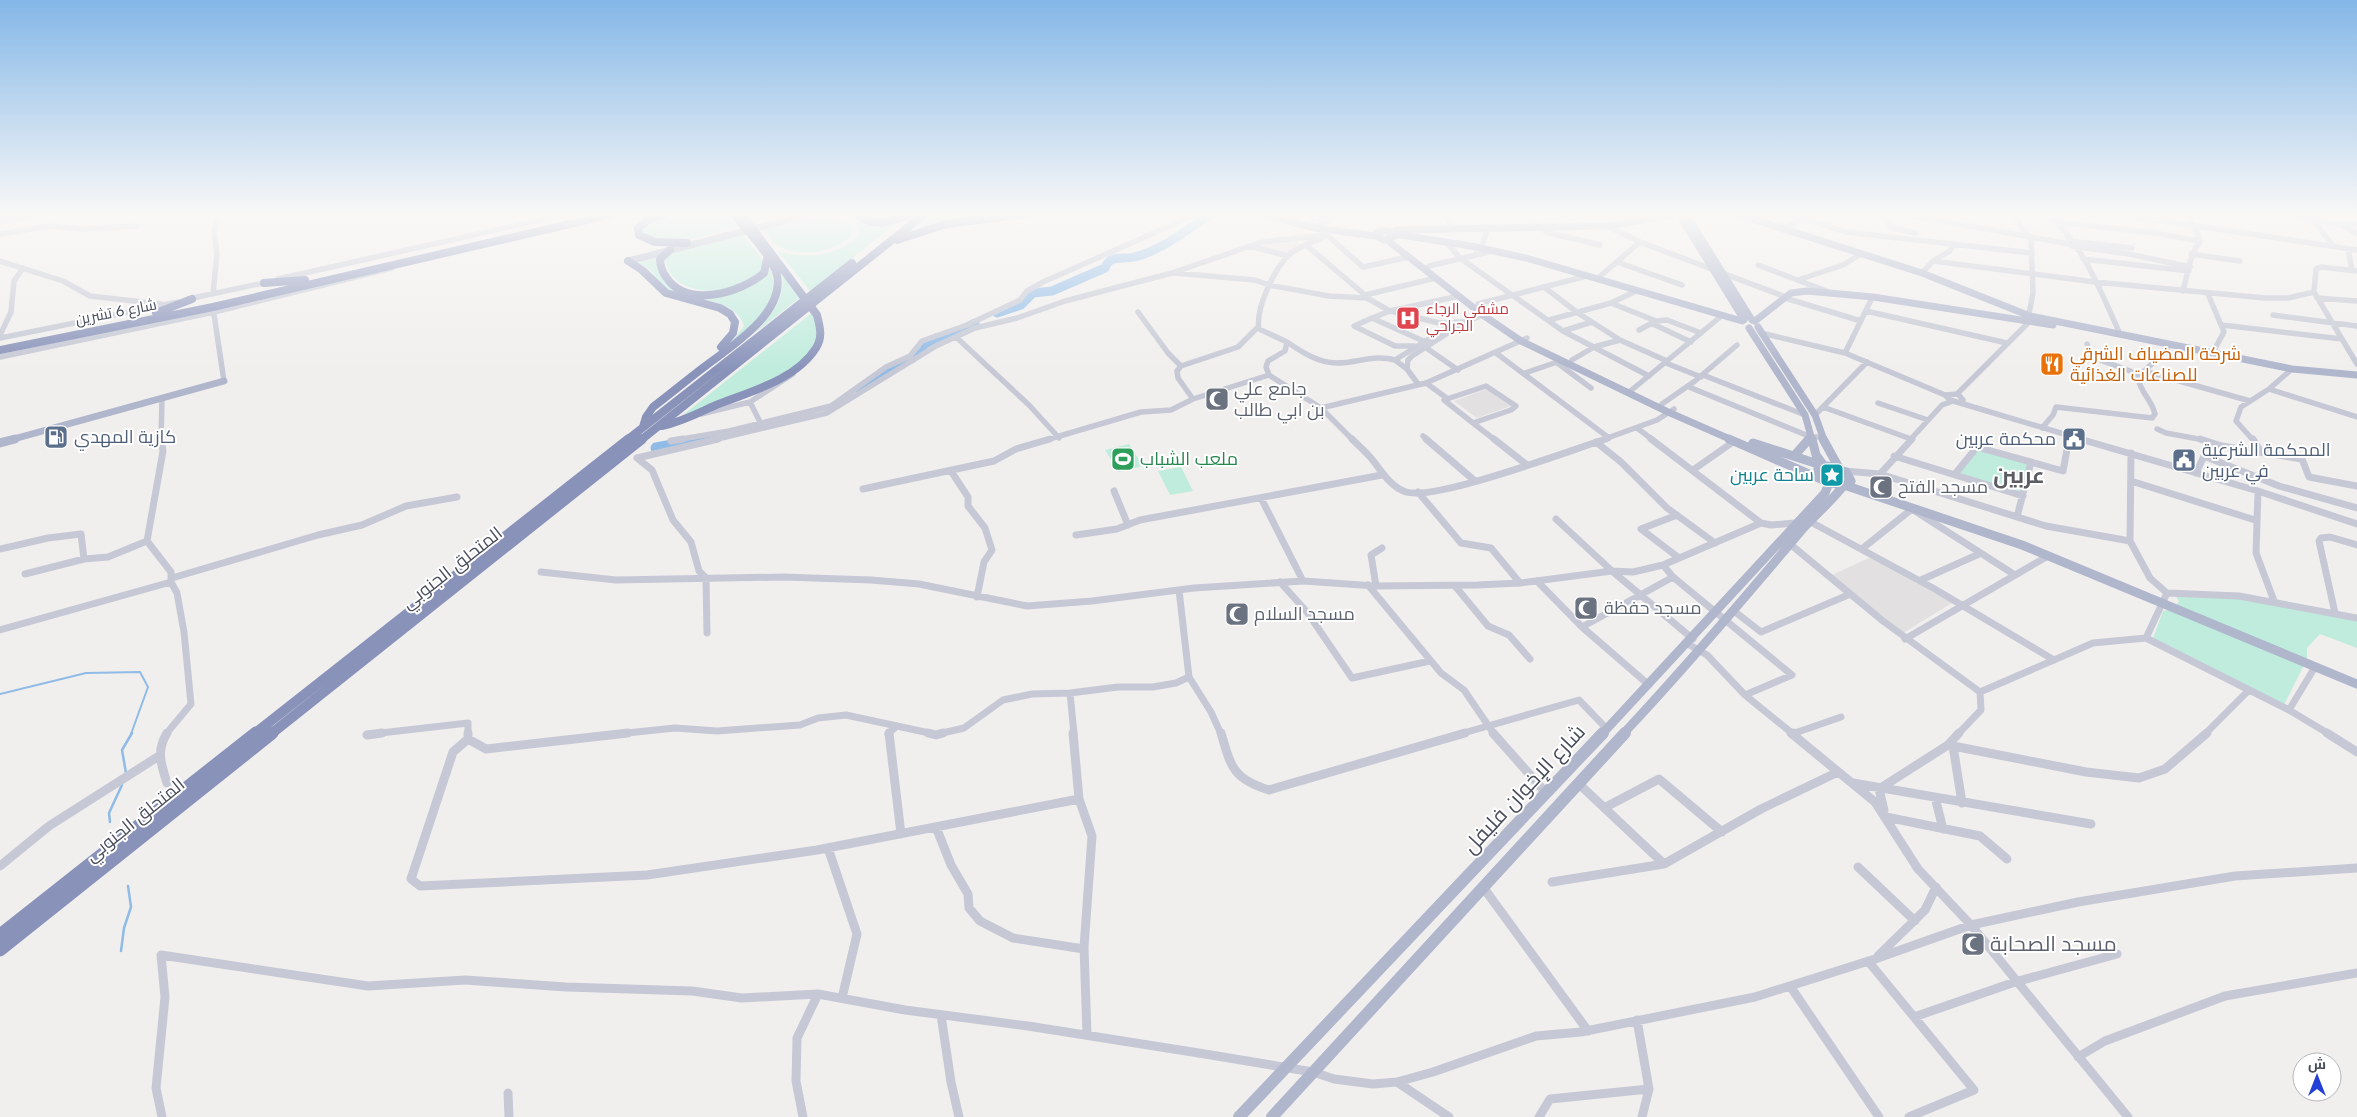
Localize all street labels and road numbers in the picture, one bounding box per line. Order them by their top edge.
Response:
street label: شارع 6 تشرين [74,294,158,331]
street label: المتحلق الجنوبي [397,521,508,616]
street label: شارع الإخوان فليفل [1457,718,1591,860]
street label: المتحلق الجنوبي [80,772,191,869]

